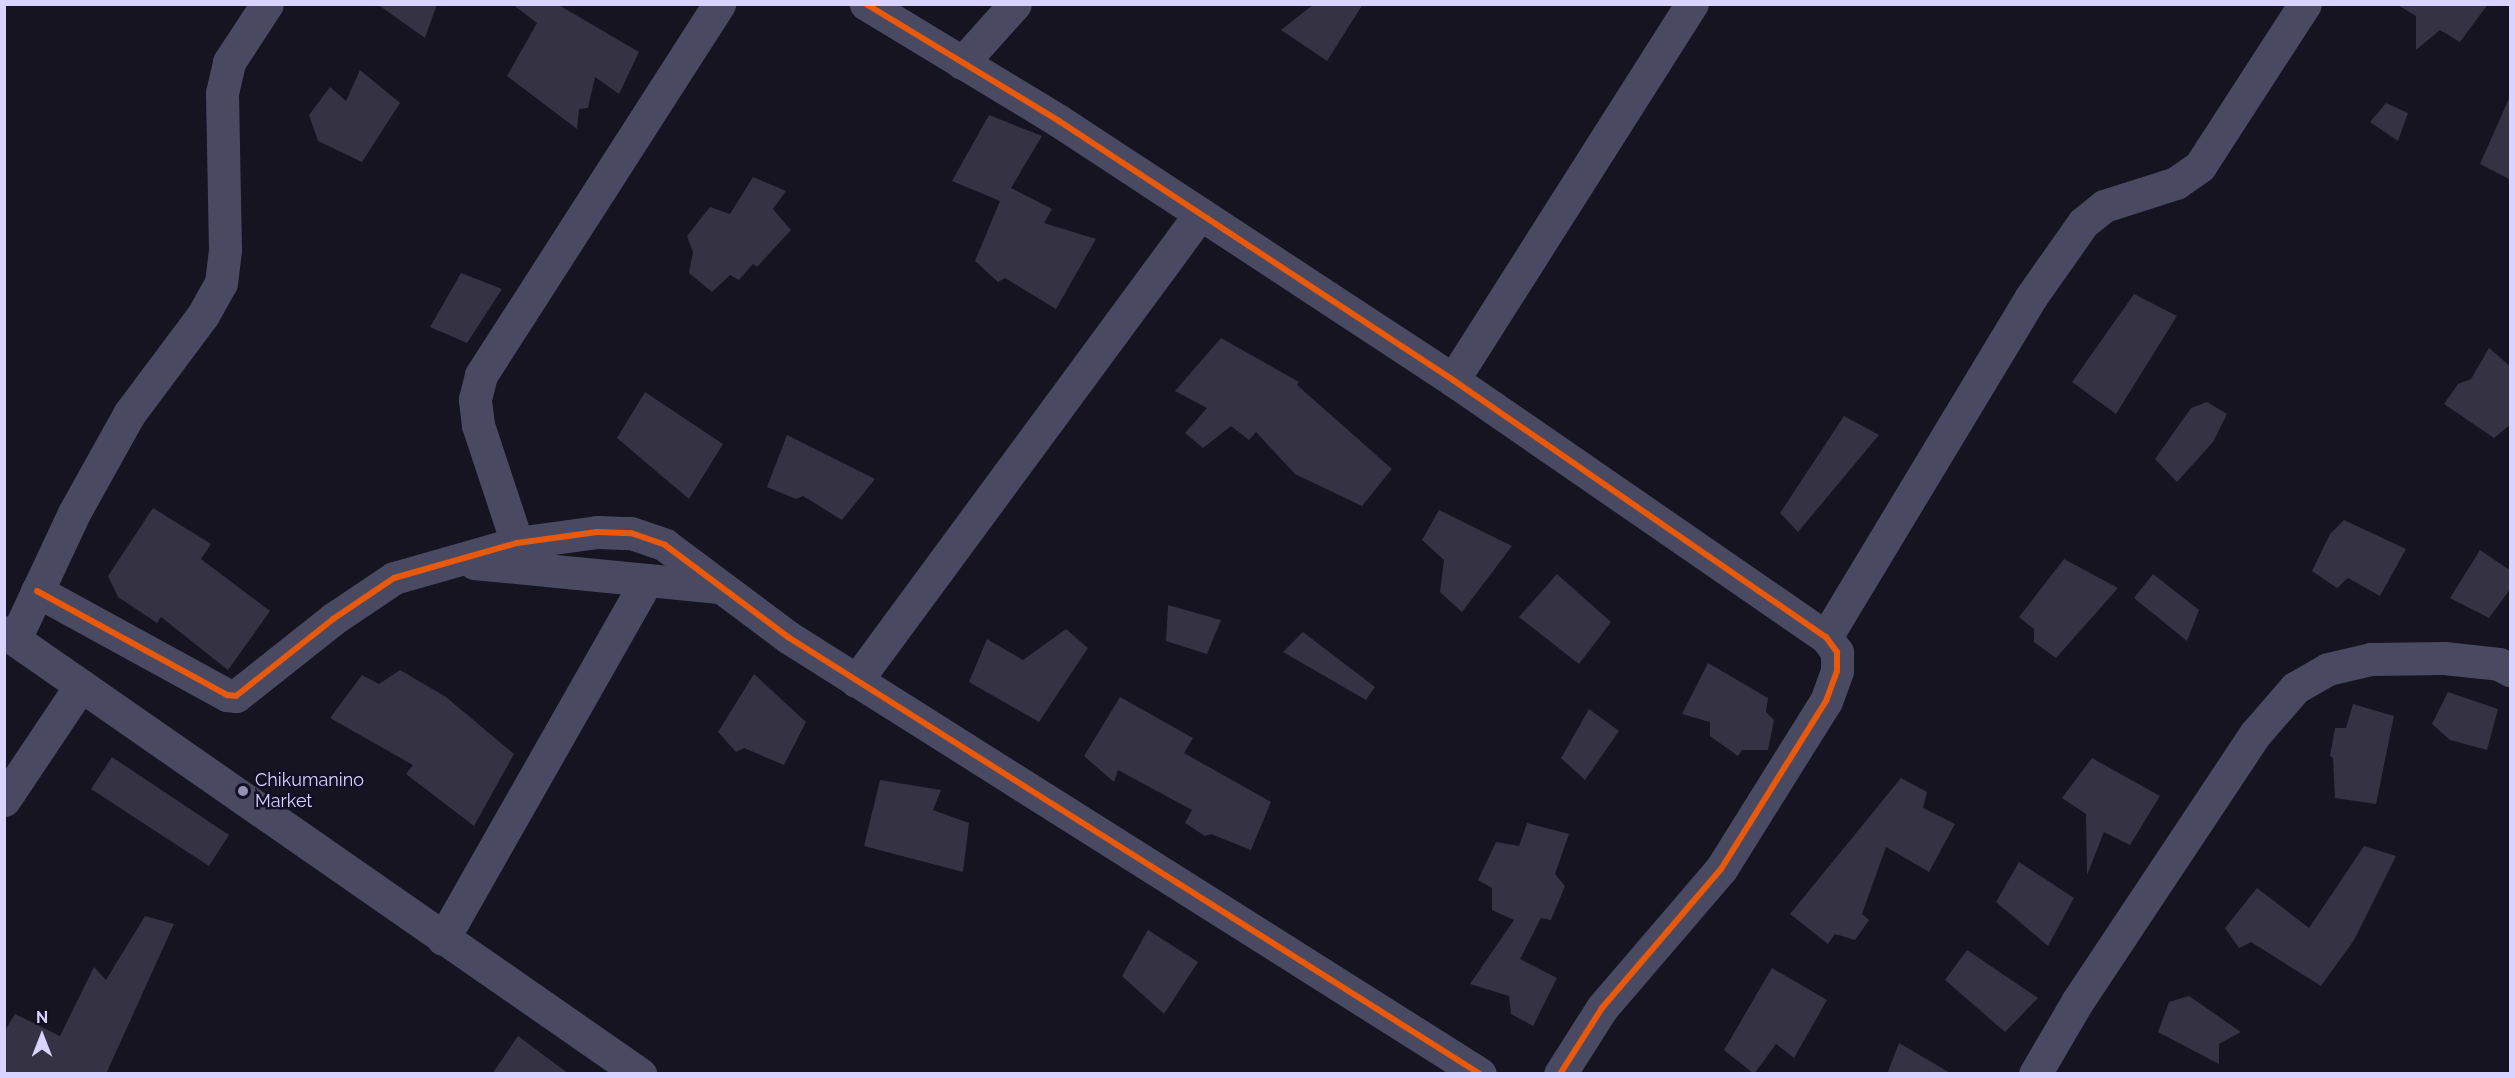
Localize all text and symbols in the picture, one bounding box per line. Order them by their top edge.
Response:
place label: Chikumanino Market [255,770,364,812]
marker: Chikumanino Market [236,784,250,798]
north arrow [12,1006,72,1066]
text: N [36,1008,48,1027]

